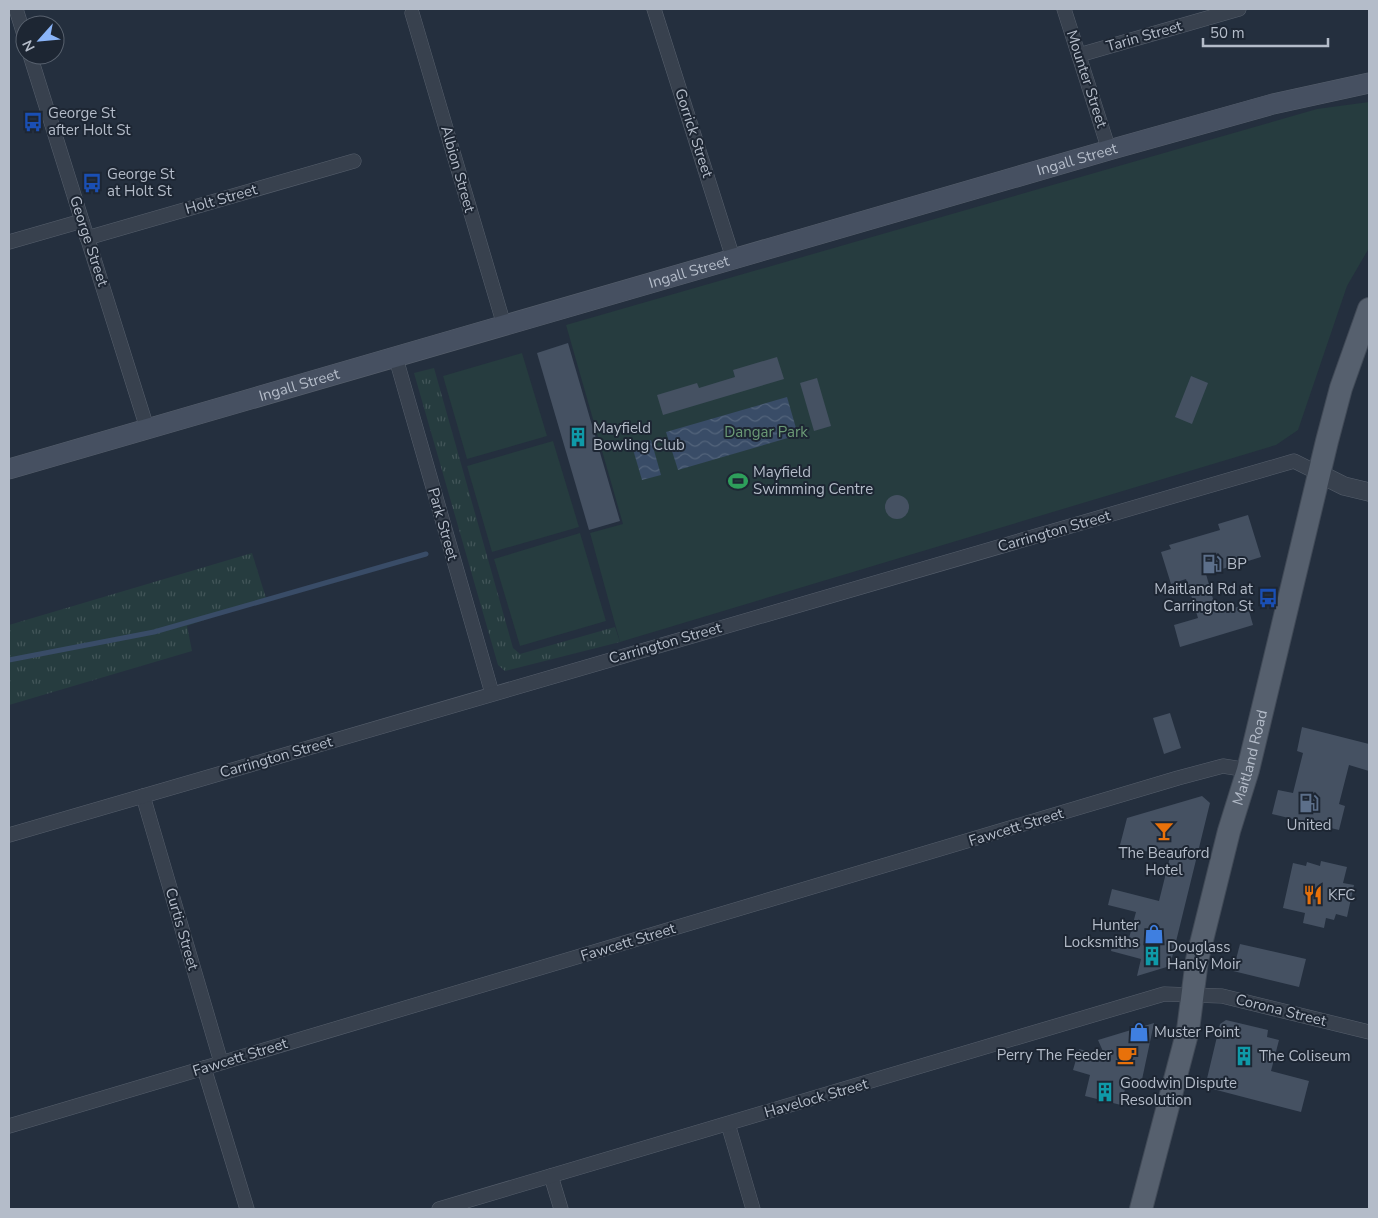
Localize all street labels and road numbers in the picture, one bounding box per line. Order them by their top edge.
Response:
street label: Tarin Street [1104,15,1185,56]
street label: Mounter Street [1062,28,1112,131]
street label: Gorrick Street [670,86,718,181]
street label: Albion Street [436,123,480,215]
street label: Ingall Street [1034,138,1120,180]
street label: Holt Street [183,179,260,219]
street label: George Street [65,193,113,290]
street label: Ingall Street [646,250,732,293]
street label: Ingall Street [256,364,342,406]
street label: Park Street [423,485,463,563]
street label: Carrington Street [995,505,1113,557]
street label: Carrington Street [606,617,724,669]
street label: Maitland Road [1228,708,1272,808]
street label: Carrington Street [217,731,335,783]
street label: Fawcett Street [966,803,1067,851]
street label: Curtis Street [161,885,204,973]
street label: Fawcett Street [578,918,679,966]
street label: Corona Street [1234,989,1329,1031]
street label: Fawcett Street [190,1033,291,1081]
street label: Havelock Street [762,1073,871,1122]

